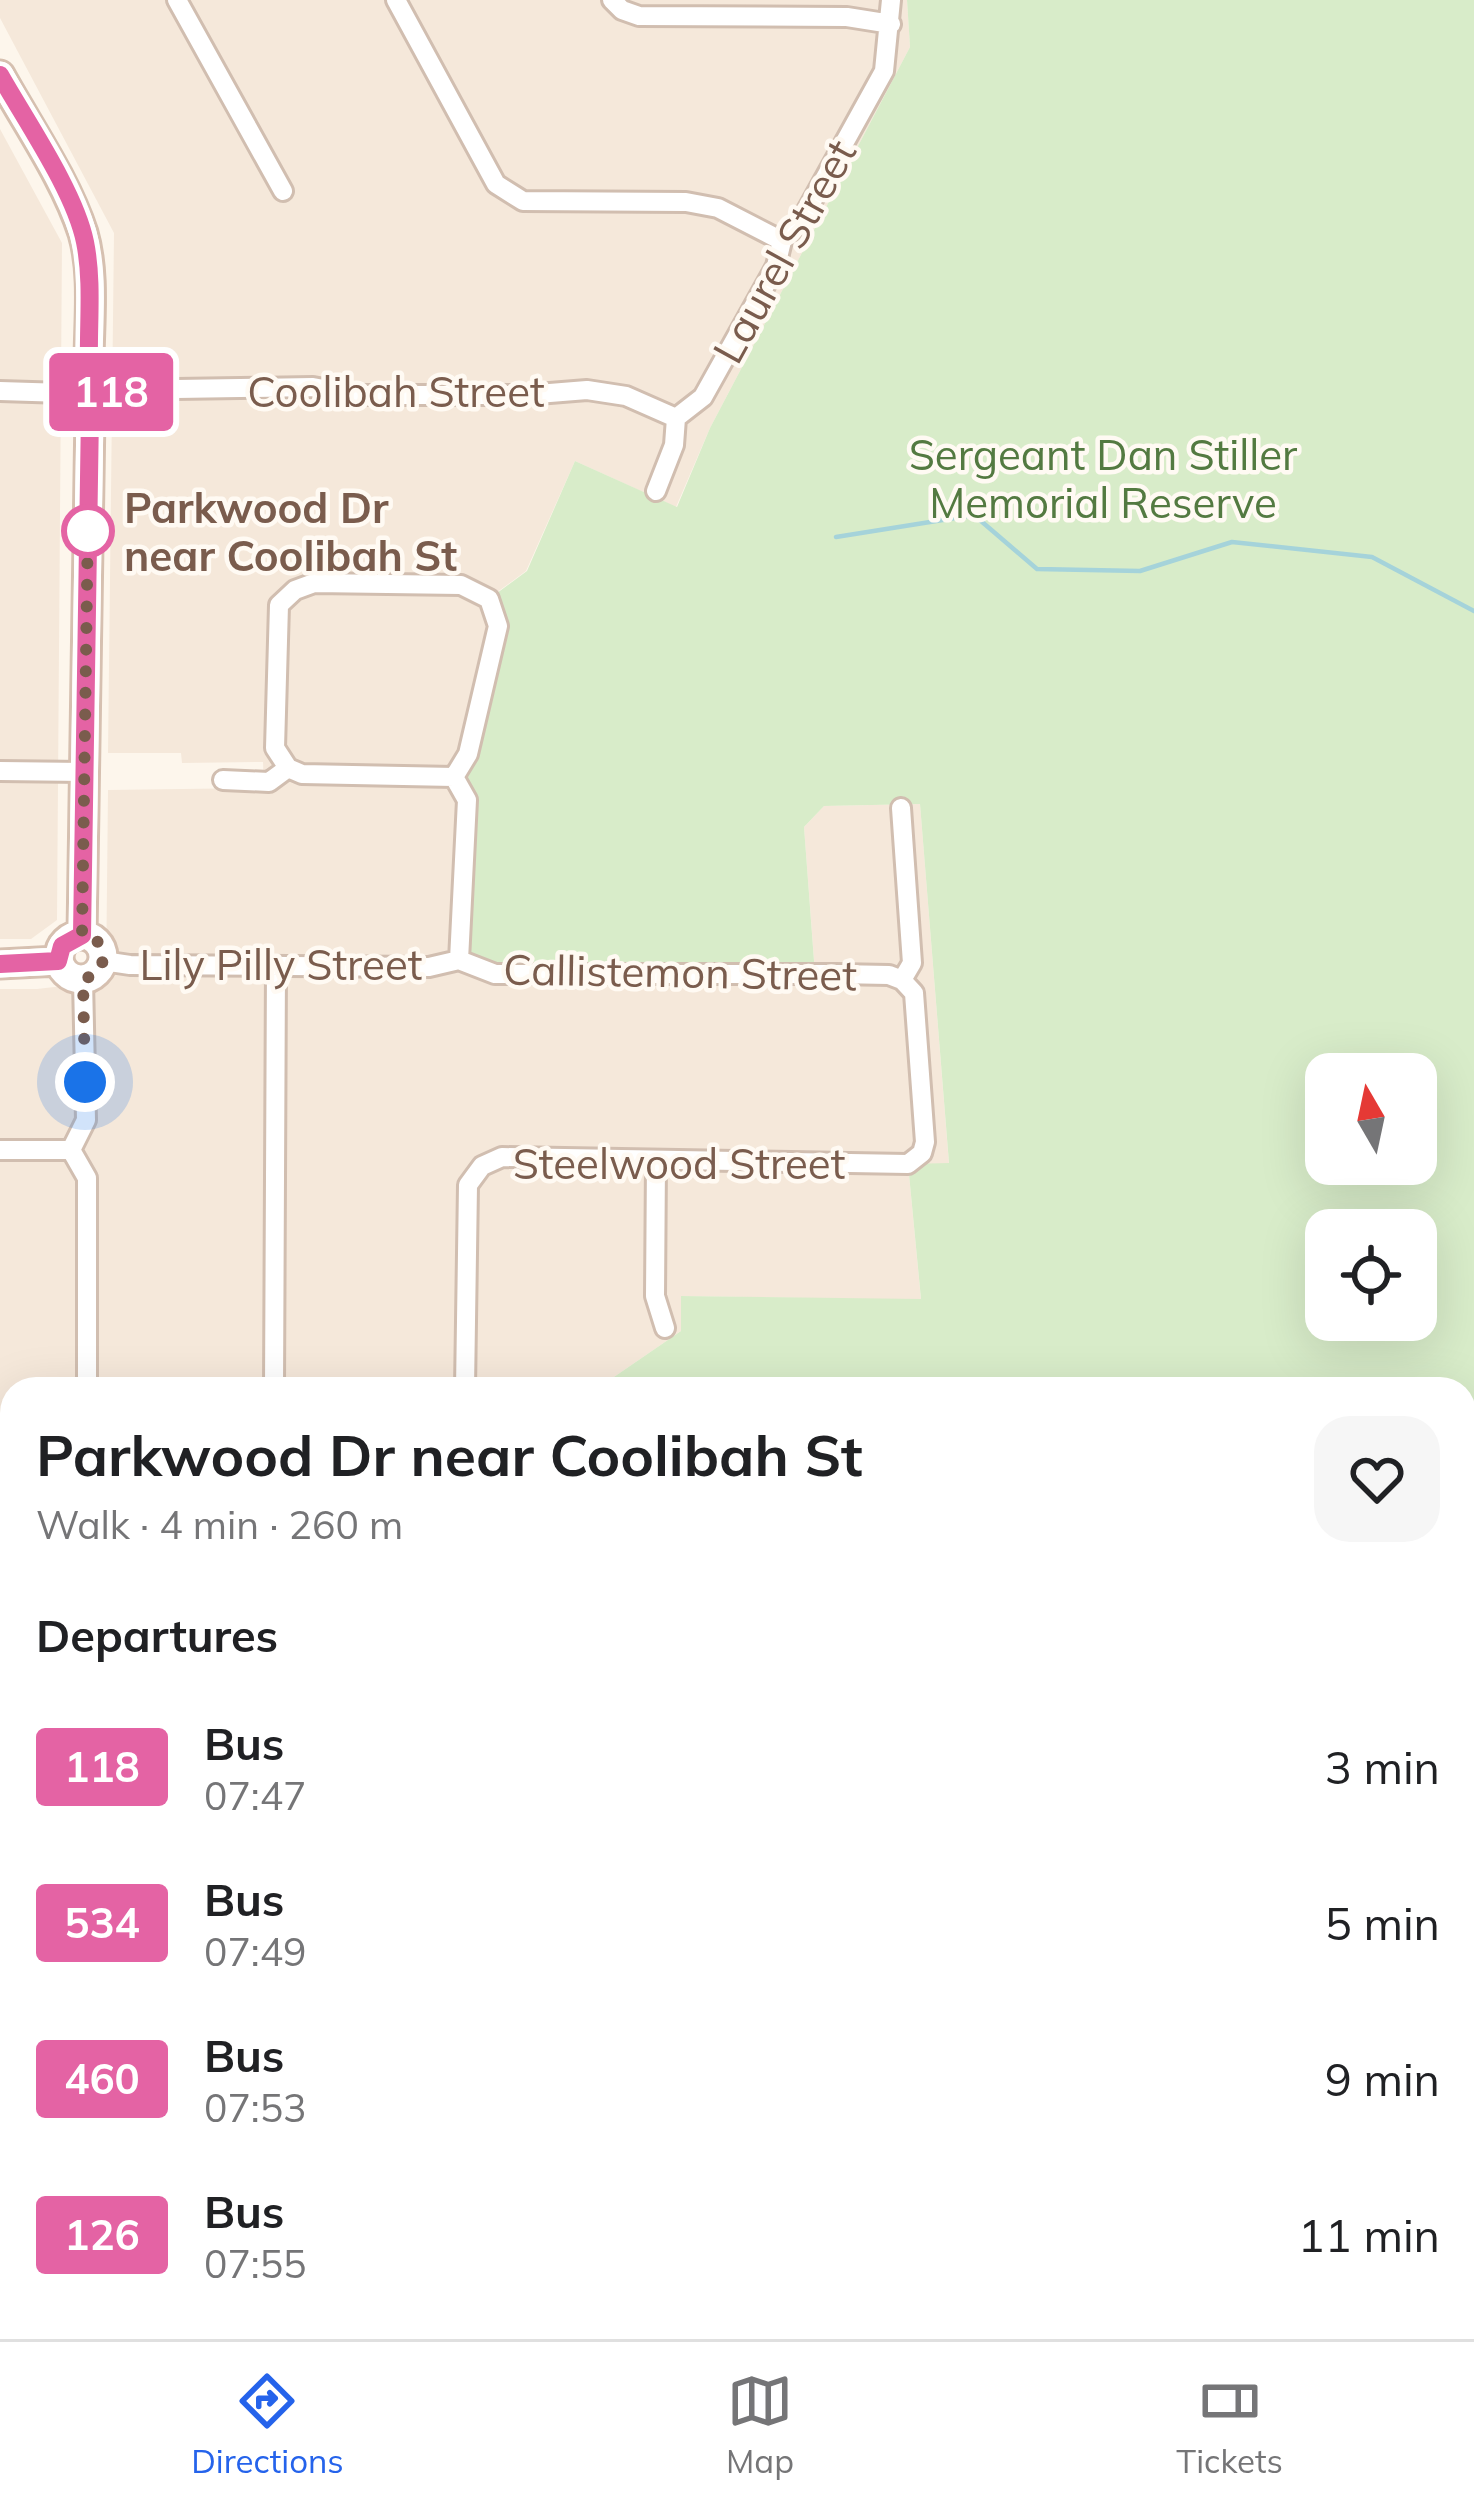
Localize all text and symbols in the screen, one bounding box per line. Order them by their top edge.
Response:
street label: Laurel Street [701,130,867,372]
line badge: 118 [42,353,180,431]
text: 118 [73,365,149,418]
street label: Coolibah Street [247,365,545,418]
park label: Sergeant Dan Stiller Memorial Reserve [909,428,1298,529]
place label: Parkwood Dr near Coolibah St [124,481,457,582]
marker: Parkwood Dr near Coolibah St [63,506,113,556]
street label: Lily Pilly Street [140,938,422,991]
street label: Callistemon Street [503,942,857,1002]
your location [55,1052,115,1112]
north arrow [1305,1053,1437,1185]
map controls [1305,1053,1437,1341]
street label: Steelwood Street [513,1137,845,1190]
button: locate [1305,1209,1437,1341]
button: heart [1314,1416,1440,1542]
text: Parkwood Dr near Coolibah St [36,1419,863,1490]
text: Walk · 4 min · 260 m [36,1500,403,1549]
text: Departures [36,1607,278,1663]
text: Bus [204,1715,284,1771]
text: 3 min [1325,1739,1440,1795]
text: 118 [64,1740,140,1793]
text: 07:47 [204,1771,307,1820]
text: Bus [204,1871,284,1927]
text: 5 min [1325,1895,1440,1951]
text: 534 [64,1896,140,1949]
text: 07:49 [204,1927,307,1976]
text: Bus [204,2027,284,2083]
text: 9 min [1325,2051,1440,2107]
text: 460 [64,2052,140,2105]
text: 07:53 [204,2083,307,2132]
text: Bus [204,2183,284,2239]
text: 11 min [1298,2207,1440,2263]
text: 126 [64,2208,140,2261]
text: 07:55 [204,2239,307,2288]
tab: Directions [191,2368,344,2481]
tab: Map [726,2368,794,2481]
tab: Tickets [1176,2368,1283,2481]

